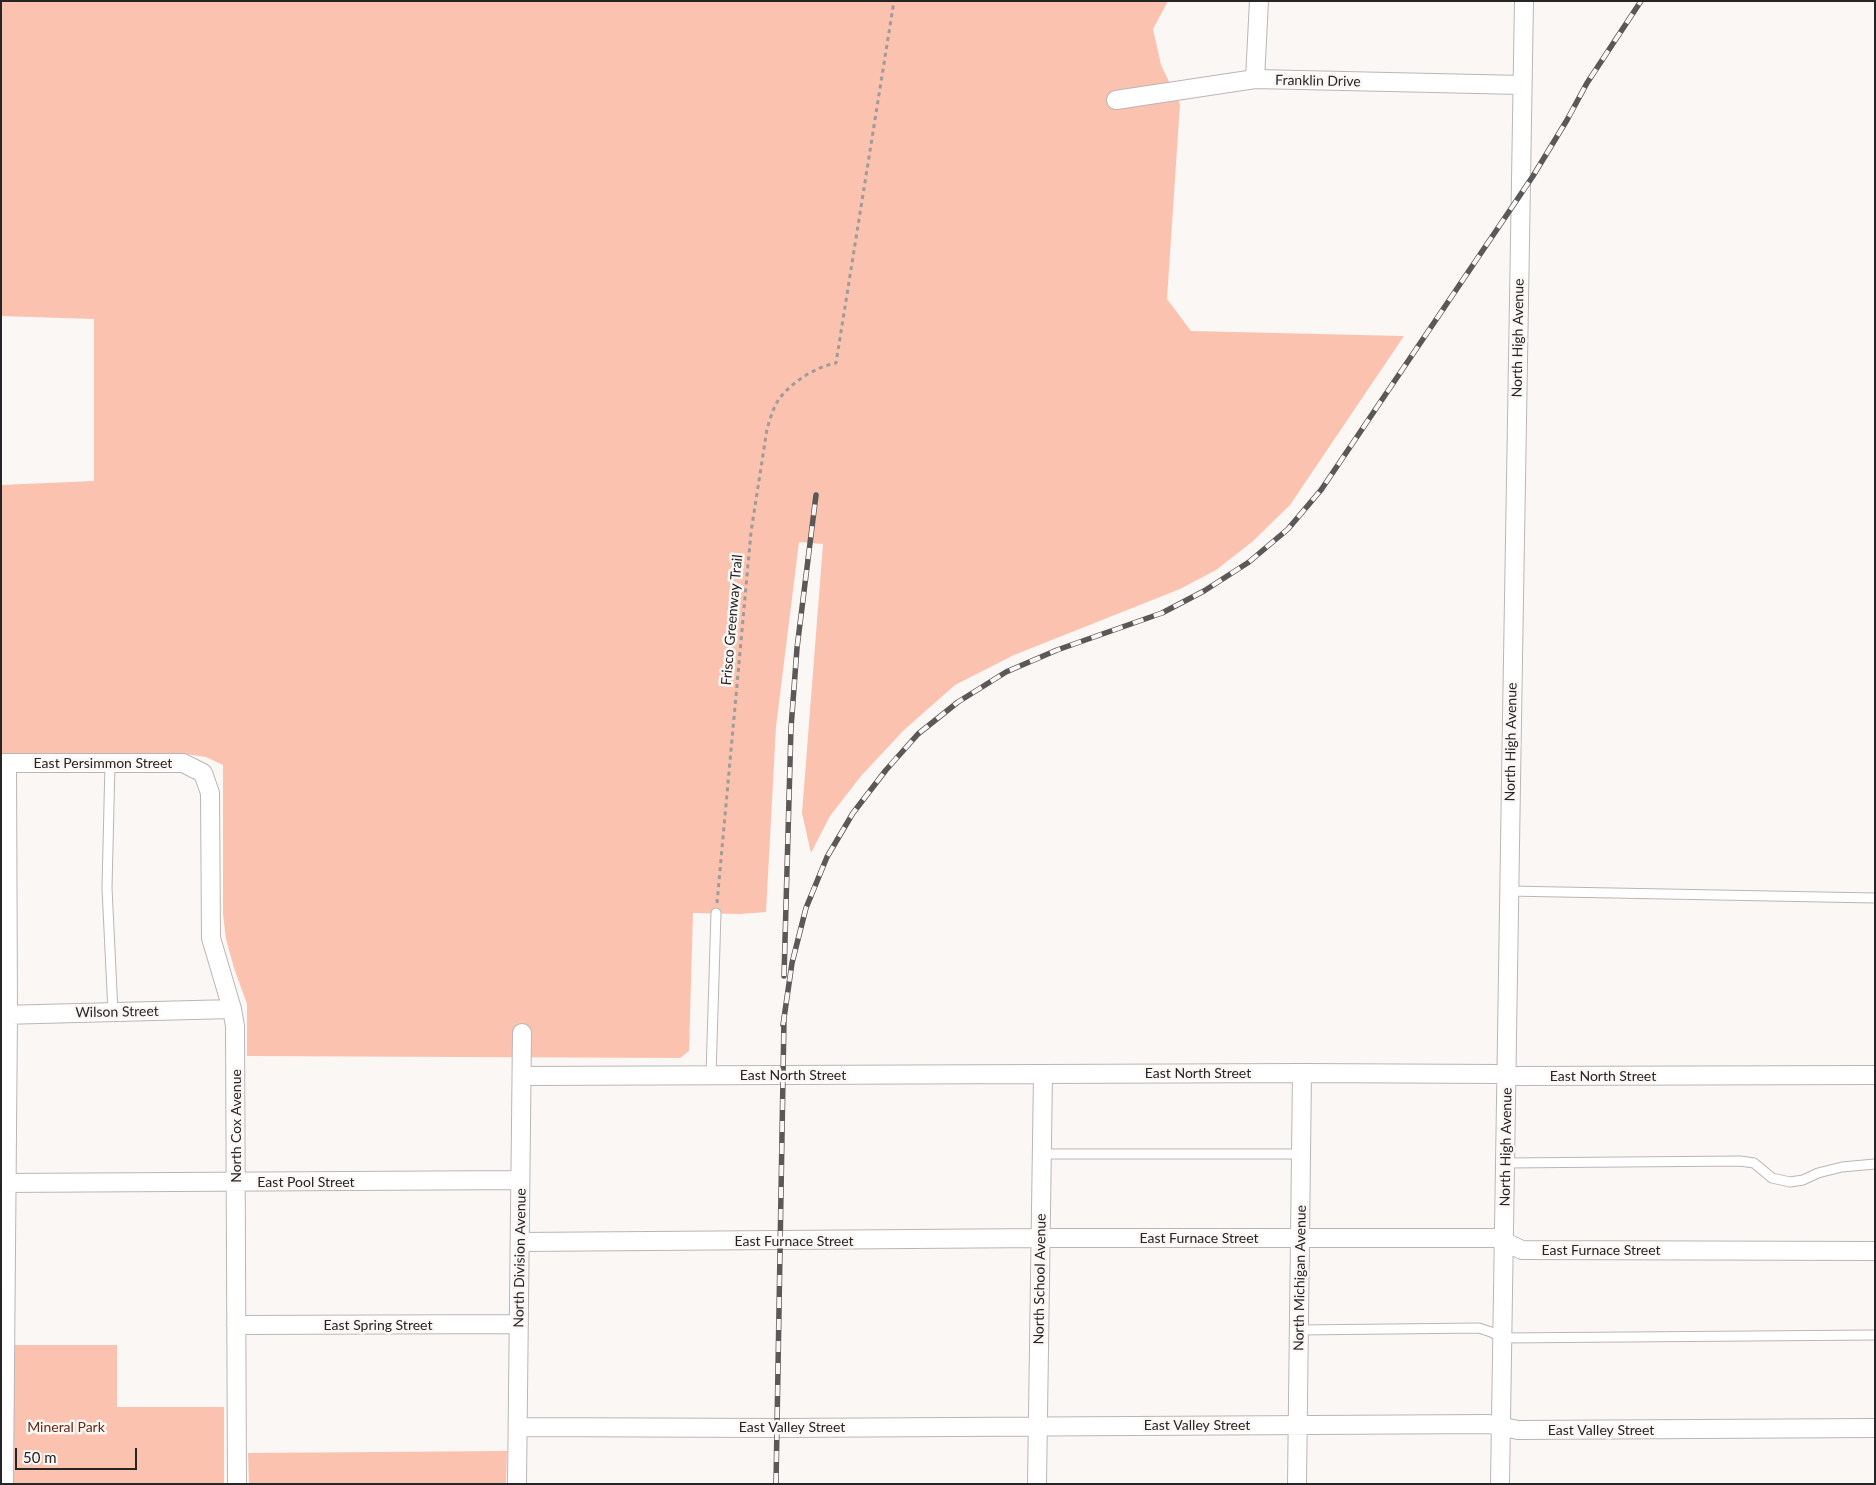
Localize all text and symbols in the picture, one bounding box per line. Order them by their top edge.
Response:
street label: Franklin Drive [1275,72,1361,90]
street label: North High Avenue [1509,278,1527,398]
street label: Frisco Greenway Trail [718,554,746,686]
street label: North High Avenue [1502,682,1520,802]
street label: East Persimmon Street [34,755,172,771]
street label: Wilson Street [75,1003,159,1021]
street label: East North Street [1145,1065,1251,1081]
street label: East North Street [740,1067,846,1083]
street label: East North Street [1550,1068,1656,1084]
street label: North Cox Avenue [228,1069,244,1183]
street label: North High Avenue [1497,1087,1515,1207]
street label: East Pool Street [257,1174,355,1190]
street label: North Division Avenue [510,1188,530,1328]
street label: North Michigan Avenue [1290,1205,1310,1351]
street label: North School Avenue [1030,1213,1050,1345]
street label: East Furnace Street [1139,1230,1259,1246]
street label: East Furnace Street [734,1233,854,1249]
street label: East Furnace Street [1541,1242,1661,1258]
street label: East Spring Street [324,1317,432,1333]
street label: East Valley Street [1144,1417,1250,1433]
park label: Mineral Park [27,1419,105,1435]
street label: East Valley Street [739,1419,845,1435]
street label: East Valley Street [1548,1422,1654,1438]
scale bar [18,1438,140,1470]
text: 50 m [23,1448,57,1466]

